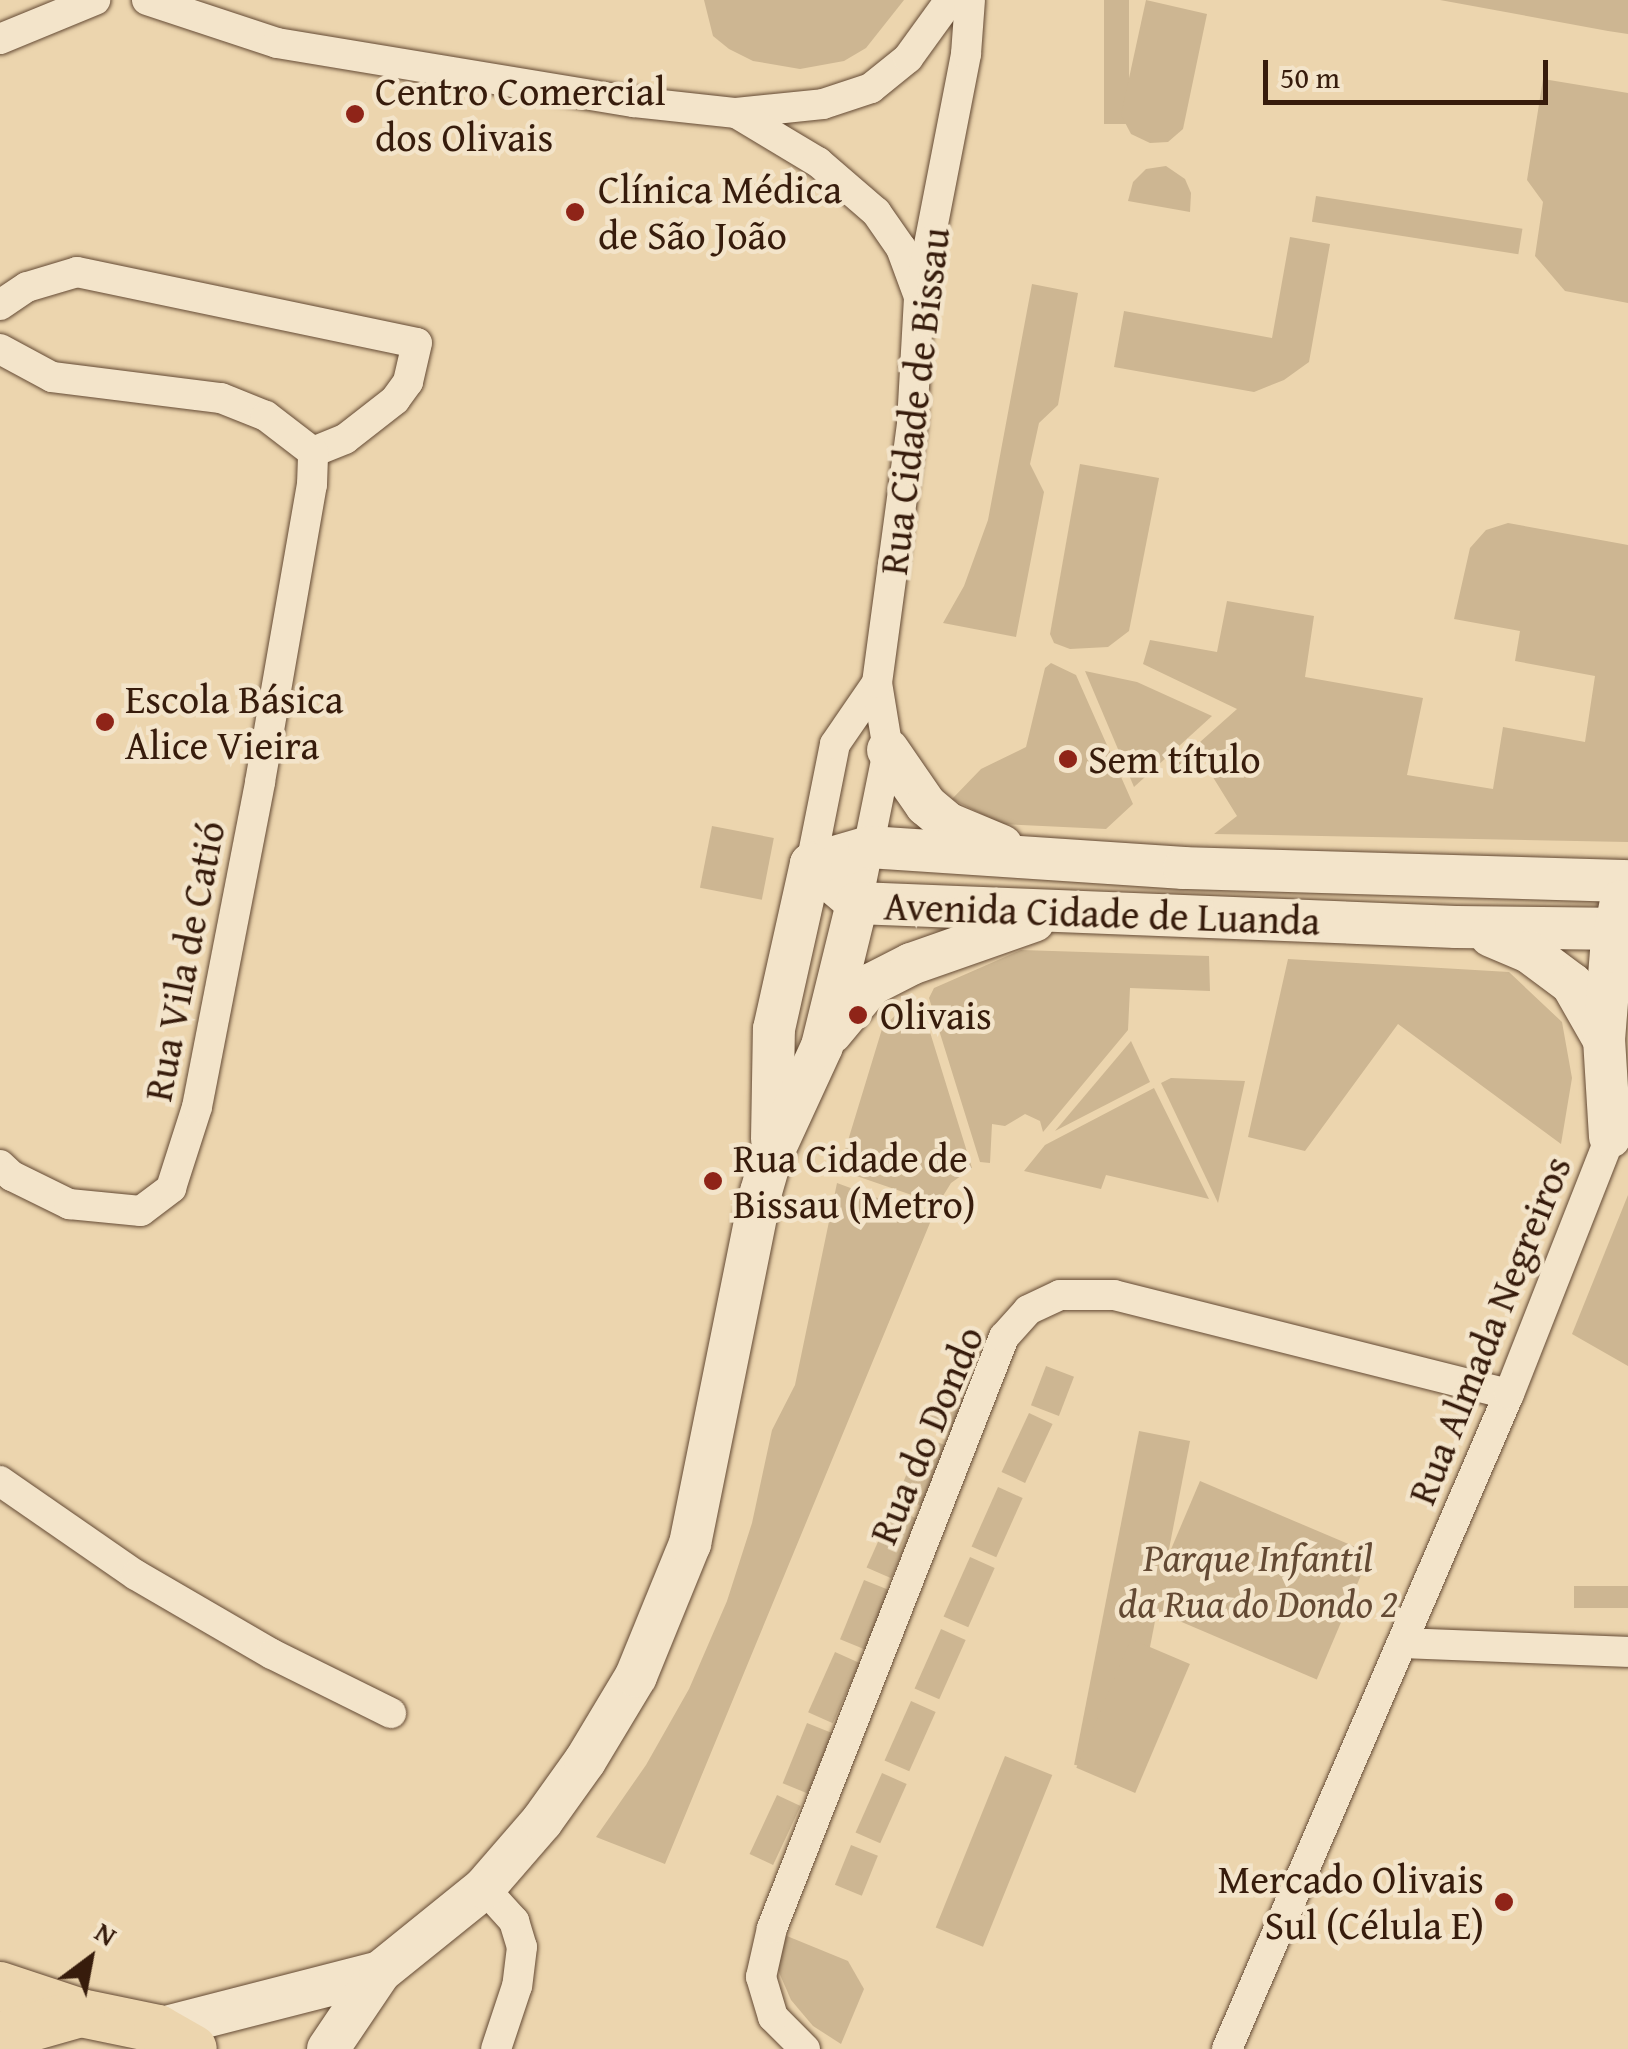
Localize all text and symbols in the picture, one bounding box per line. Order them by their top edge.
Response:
scale bar [1268,40,1553,102]
text: 50 m [1280,55,1340,99]
place label: Centro Comercial dos Olivais [375,67,666,161]
marker: Centro Comercial dos Olivais [344,103,366,125]
place label: Clínica Médica de São João [598,165,842,259]
marker: Clínica Médica de São João [562,199,588,225]
street label: Rua Cidade de Bissau [869,225,959,577]
place label: Escola Básica Alice Vieira [125,675,344,769]
marker: Escola Básica Alice Vieira [94,711,116,733]
place label: Sem título [1088,735,1261,783]
marker: Sem título [1057,748,1079,770]
street label: Rua Vila de Catió [133,817,235,1105]
street label: Avenida Cidade de Luanda [883,881,1321,945]
place label: Olivais [880,991,992,1039]
marker: Olivais [845,1002,871,1028]
place label: Rua Cidade de Bissau (Metro) [733,1134,976,1228]
street label: Rua Almada Negreiros [1397,1149,1581,1511]
marker: Rua Cidade de Bissau (Metro) [702,1170,724,1192]
street label: Rua do Dondo [859,1319,993,1551]
park label: Parque Infantil da Rua do Dondo 2 [1118,1533,1398,1627]
place label: Mercado Olivais Sul (Célula E) [1217,1855,1484,1949]
marker: Mercado Olivais Sul (Célula E) [1493,1891,1515,1913]
north arrow [40,1909,140,2009]
text: N [87,1911,125,1955]

